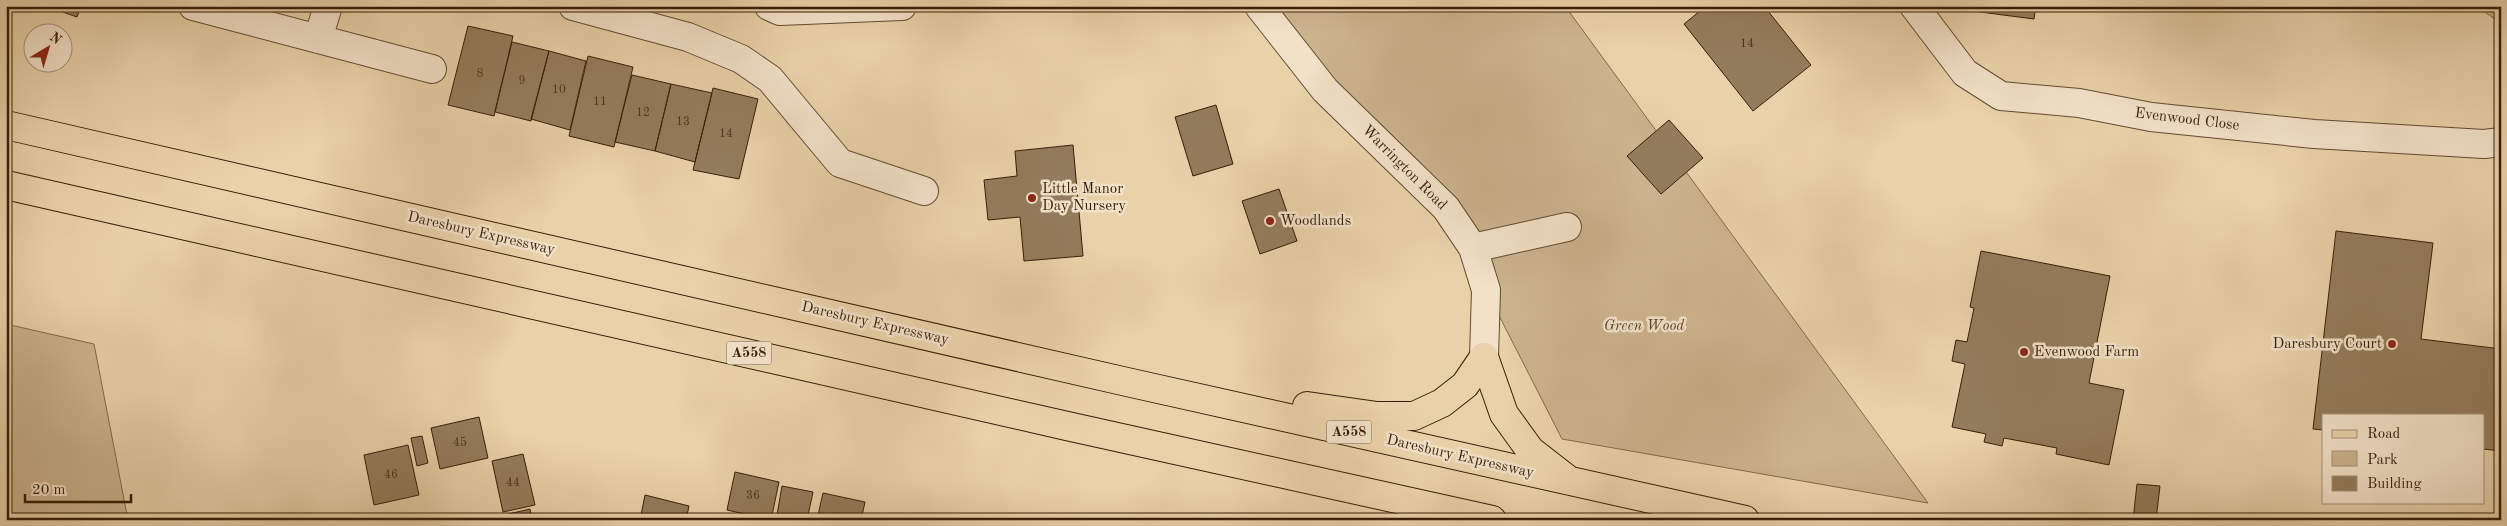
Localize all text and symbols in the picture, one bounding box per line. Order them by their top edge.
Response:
north arrow [22,22,72,72]
text: N [47,30,64,48]
house number: 14 [1740,38,1754,50]
house number: 8 [477,68,484,80]
house number: 9 [519,75,525,87]
house number: 10 [552,84,566,96]
house number: 11 [593,96,607,108]
street label: Evenwood Close [2134,106,2240,134]
house number: 12 [636,107,650,119]
house number: 13 [676,116,690,128]
street label: Warrington Road [1359,123,1449,213]
house number: 14 [719,128,733,140]
place label: Little Manor Day Nursery [1042,182,1126,214]
marker: Little Manor Day Nursery [1026,192,1038,204]
street label: Daresbury Expressway [406,210,556,258]
place label: Woodlands [1280,214,1351,229]
marker: Woodlands [1264,215,1276,227]
street label: Daresbury Expressway [800,300,950,348]
park label: Green Wood [1604,319,1685,334]
place label: Daresbury Court [2272,337,2382,352]
marker: Daresbury Court [2386,338,2398,350]
road number: A558 [726,342,772,364]
place label: Evenwood Farm [2034,345,2139,360]
marker: Evenwood Farm [2018,346,2030,358]
legend [2322,414,2484,504]
road number: A558 [1326,421,1372,444]
text: Road [2367,427,2401,442]
street label: Daresbury Expressway [1385,433,1535,481]
house number: 45 [453,436,467,449]
text: Park [2367,453,2398,468]
house number: 46 [384,469,398,481]
scale bar [25,471,131,503]
house number: 44 [506,477,520,489]
text: Building [2367,477,2422,492]
text: 20 m [32,483,66,498]
house number: 36 [746,490,760,502]

